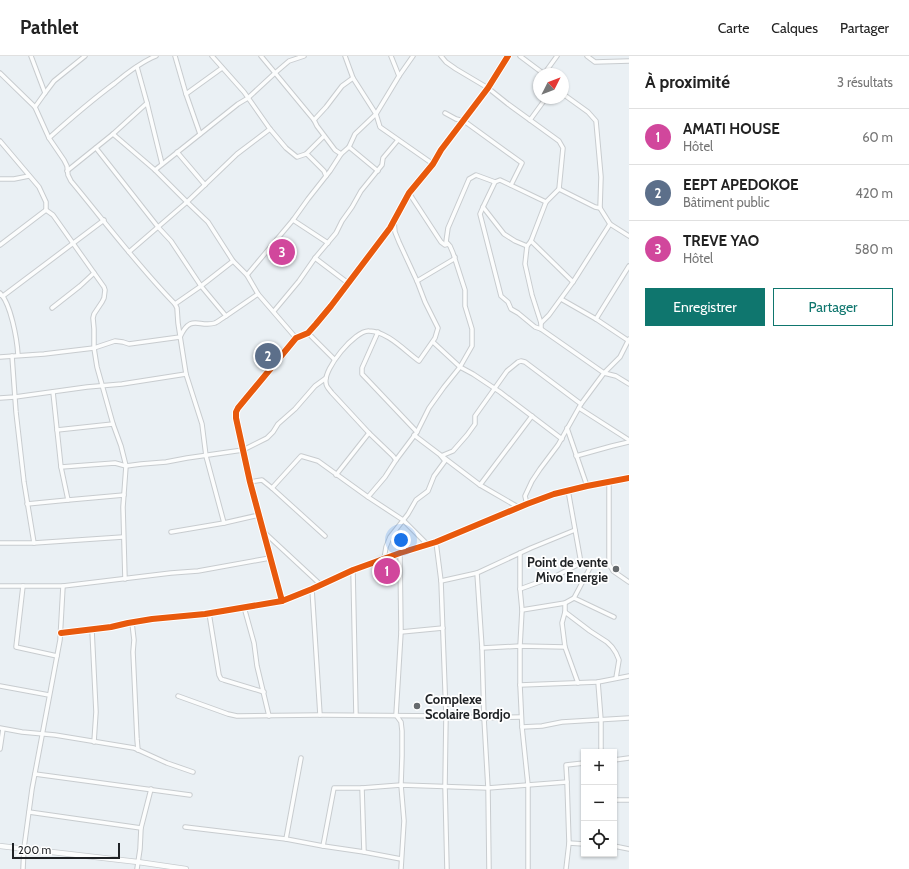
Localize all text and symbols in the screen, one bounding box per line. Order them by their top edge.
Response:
text: Pathlet [20,16,79,39]
text: Carte [718,19,749,37]
text: Calques [771,19,818,37]
text: Partager [840,19,889,37]
north arrow [533,68,569,104]
text: À proximité [645,72,730,92]
text: 3 résultats [837,74,893,90]
text: AMATI HOUSE [683,120,780,138]
text: 1 [656,129,660,145]
text: 60 m [862,129,893,145]
text: Hôtel [683,138,713,154]
text: EEPT APEDOKOE [683,176,799,194]
text: 2 [655,185,661,201]
text: 420 m [855,185,893,201]
text: Bâtiment public [683,194,770,210]
text: TREVE YAO [683,232,759,250]
pin: 3 [269,237,295,267]
text: 3 [654,241,662,257]
text: 580 m [855,241,893,257]
text: Hôtel [683,250,713,266]
button: Enregistrer [645,288,765,326]
button: Partager [773,288,893,326]
pin: 2 [255,341,281,371]
your location [391,530,411,550]
place label: Point de vente Mivo Energie [527,554,608,585]
pin: 1 [374,556,400,586]
marker: Point de vente Mivo Energie [611,564,621,574]
place label: Complexe Scolaire Bordjo [425,691,511,722]
marker: Complexe Scolaire Bordjo [412,701,422,711]
map controls [581,749,617,857]
button: + [581,749,617,785]
button: − [581,785,617,821]
button: locate [581,821,617,857]
scale bar [12,841,120,860]
text: 200 m [18,843,51,857]

